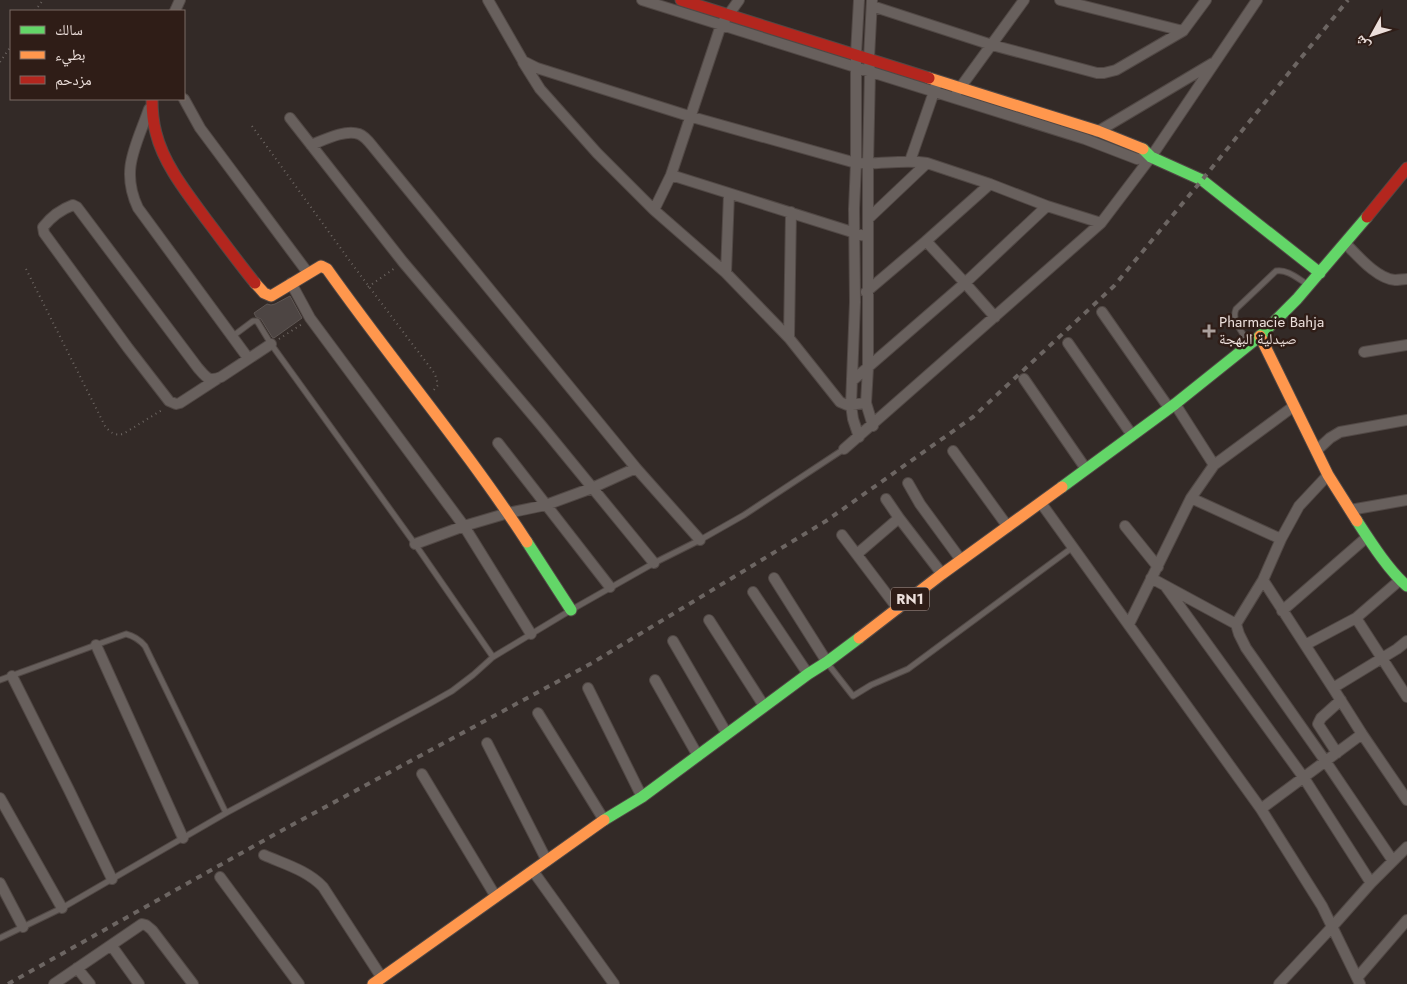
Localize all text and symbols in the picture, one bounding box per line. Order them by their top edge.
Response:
legend [10,10,185,100]
north arrow [1347,10,1397,60]
text: سالك [55,19,83,41]
text: ش [1350,31,1374,55]
text: بطيء [55,44,85,67]
text: مزدحم [55,69,92,91]
place label: Pharmacie Bahja صيدلية البهجة [1219,311,1324,350]
marker: Pharmacie Bahja صيدلية البهجة [1203,325,1215,337]
road number: RN1 [891,588,929,610]

